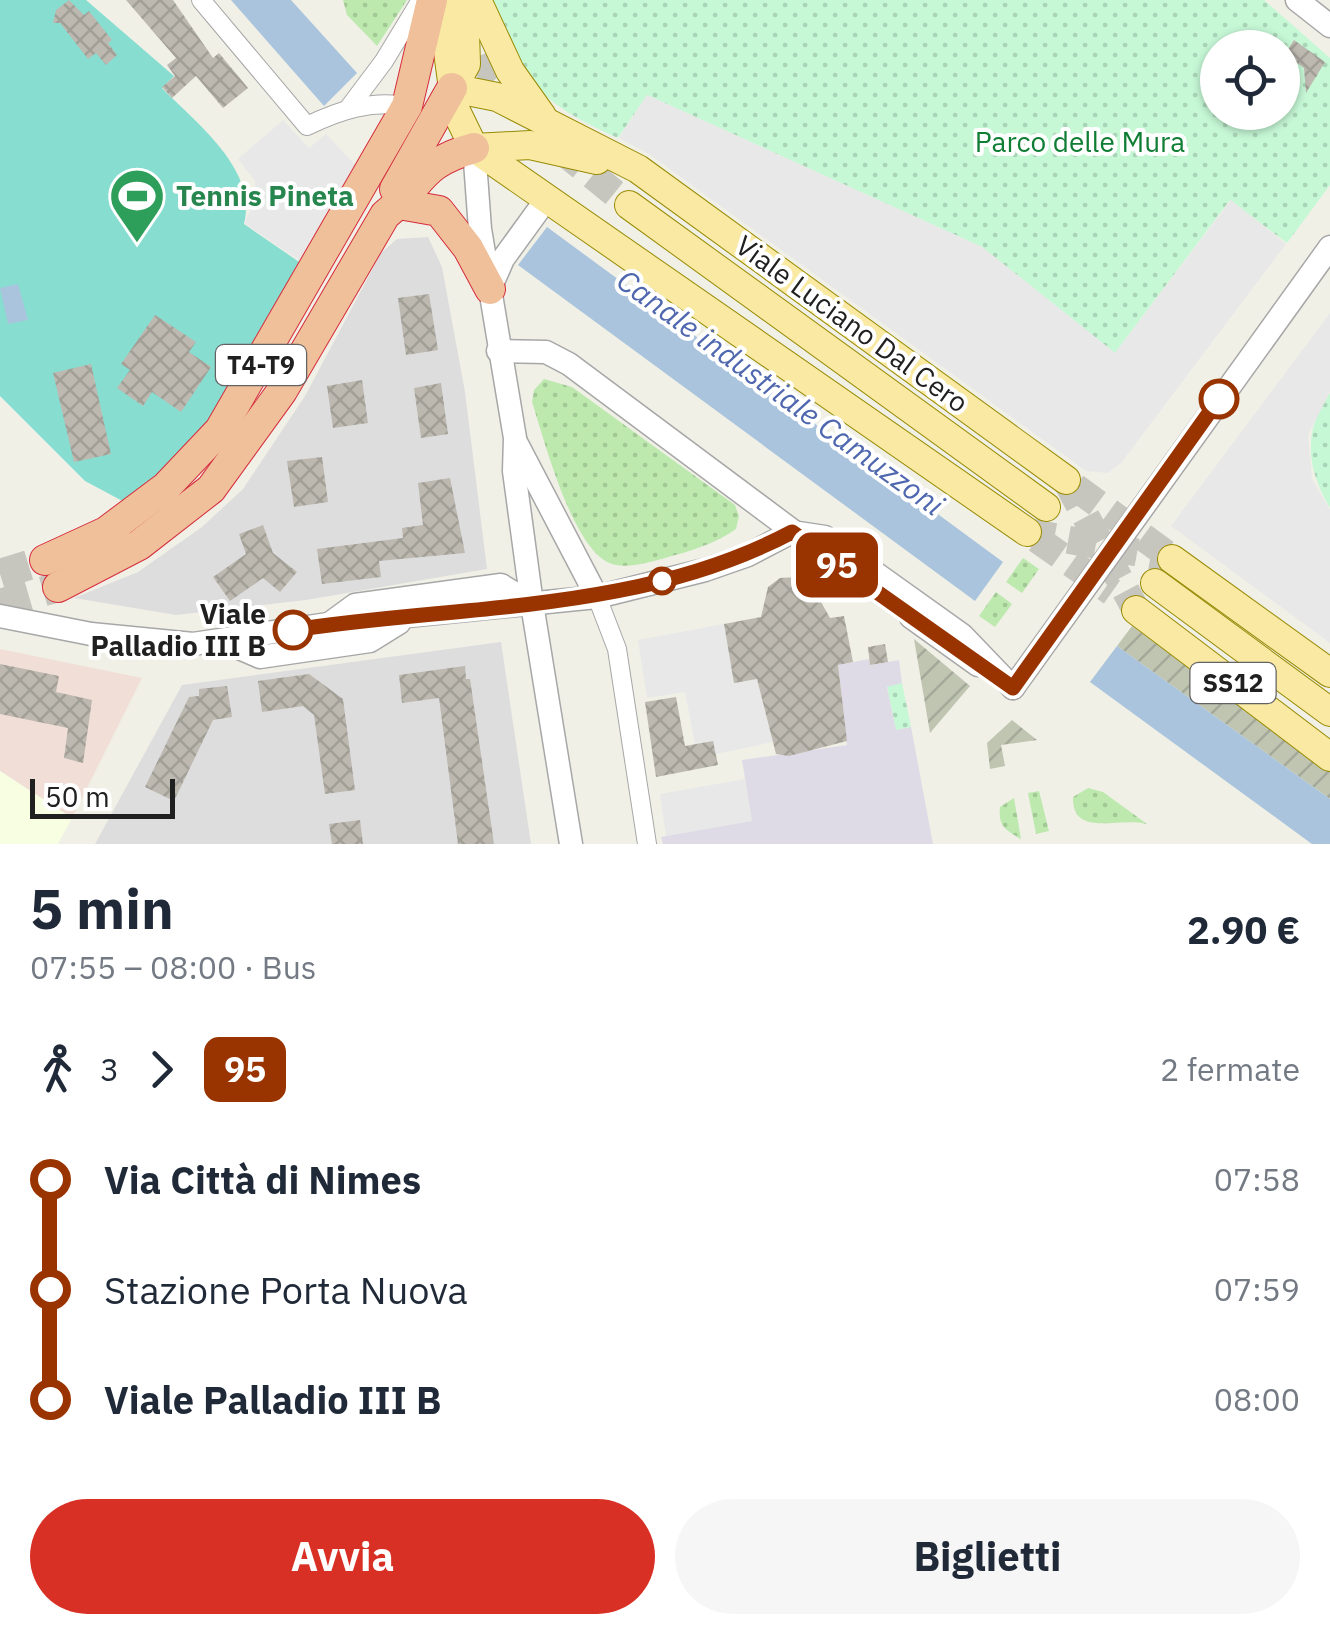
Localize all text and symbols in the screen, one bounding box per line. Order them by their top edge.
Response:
map controls [1200,30,1300,130]
button: locate [1200,30,1300,130]
park label: Parco delle Mura [975,123,1185,160]
sports icon: Tennis Pineta [107,166,167,245]
place label: Tennis Pineta [176,177,354,214]
street label: Viale Luciano Dal Cero [729,227,976,421]
water label: Canale industriale Camuzzoni [610,260,952,524]
road number: T4-T9 [216,345,306,385]
unlabelled marker [1200,380,1238,418]
line badge: 95 [792,532,882,598]
text: 95 [816,542,858,588]
unlabelled marker [649,568,675,594]
place label: Viale Palladio III B [90,595,266,664]
marker: Viale Palladio III B [274,611,312,649]
road number: SS12 [1190,663,1276,703]
scale bar [30,774,175,818]
text: 50 m [45,778,110,815]
text: 5 min [30,873,174,944]
text: 2.90 € [1187,905,1300,954]
text: 07:55 – 08:00 · Bus [30,946,316,988]
icon: walk [30,1042,85,1097]
icon: forward [134,1042,189,1097]
text: 95 [224,1046,266,1092]
text: 3 [100,1048,119,1090]
text: 2 fermate [1160,1048,1300,1090]
text: Via Città di Nimes [104,1155,421,1204]
text: 07:58 [1214,1158,1300,1200]
text: Stazione Porta Nuova [104,1265,468,1314]
text: 07:59 [1214,1268,1300,1310]
text: Viale Palladio III B [104,1375,441,1424]
text: 08:00 [1214,1378,1300,1420]
button: Avvia [30,1499,655,1614]
button: Biglietti [675,1499,1300,1614]

